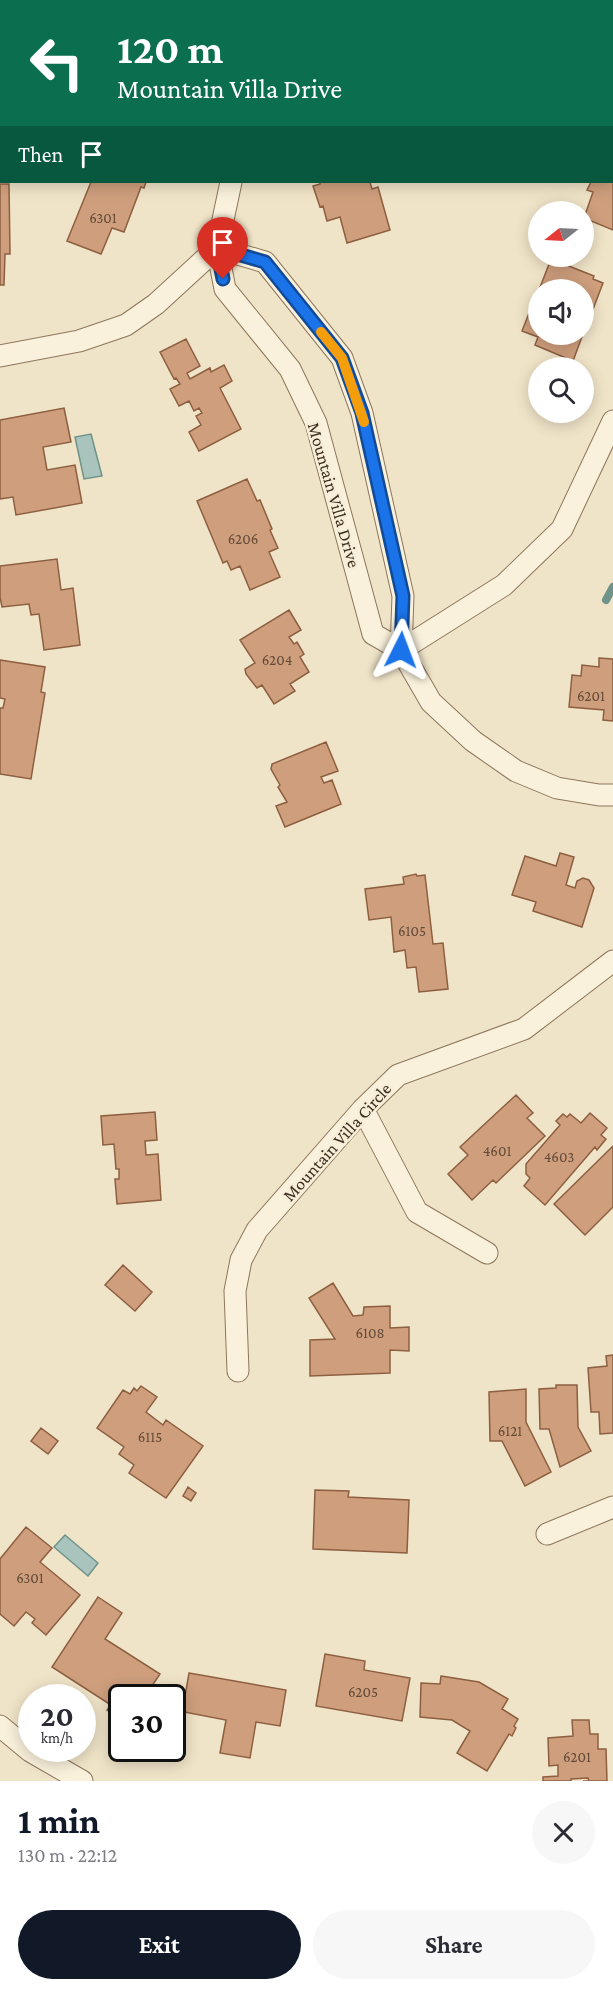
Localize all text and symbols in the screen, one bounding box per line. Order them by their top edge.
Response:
icon: left [18,24,96,102]
text: 120 m [117,25,223,72]
text: Mountain Villa Drive [117,74,342,104]
icon: arrive [75,138,108,171]
text: Then [18,142,63,167]
north arrow [528,201,594,267]
map controls [528,201,594,423]
house number: 6301 [89,210,117,226]
pin [197,217,248,279]
icon: arrive [206,226,239,259]
button: sound [528,279,594,345]
button: search [528,357,594,423]
street label: Mountain Villa Drive [304,420,364,570]
house number: 6206 [228,531,258,547]
position arrow [369,618,433,682]
house number: 6204 [262,652,292,668]
house number: 6201 [577,688,605,704]
house number: 6105 [398,923,426,939]
street label: Mountain Villa Circle [279,1079,395,1205]
house number: 4601 [483,1143,511,1159]
house number: 4603 [544,1149,574,1165]
house number: 6108 [355,1325,385,1341]
house number: 6121 [498,1423,522,1439]
house number: 6115 [138,1429,162,1445]
house number: 6301 [16,1570,44,1586]
speed limit sign: 30 [108,1684,186,1762]
house number: 6205 [348,1684,378,1700]
text: 20 [40,1699,74,1732]
text: km/h [41,1730,73,1746]
house number: 6201 [563,1749,591,1765]
text: 1 min [18,1801,100,1841]
button: close [532,1801,595,1864]
text: 130 m · 22:12 [18,1844,117,1866]
button: Exit [18,1910,301,1979]
button: Share [313,1910,595,1979]

